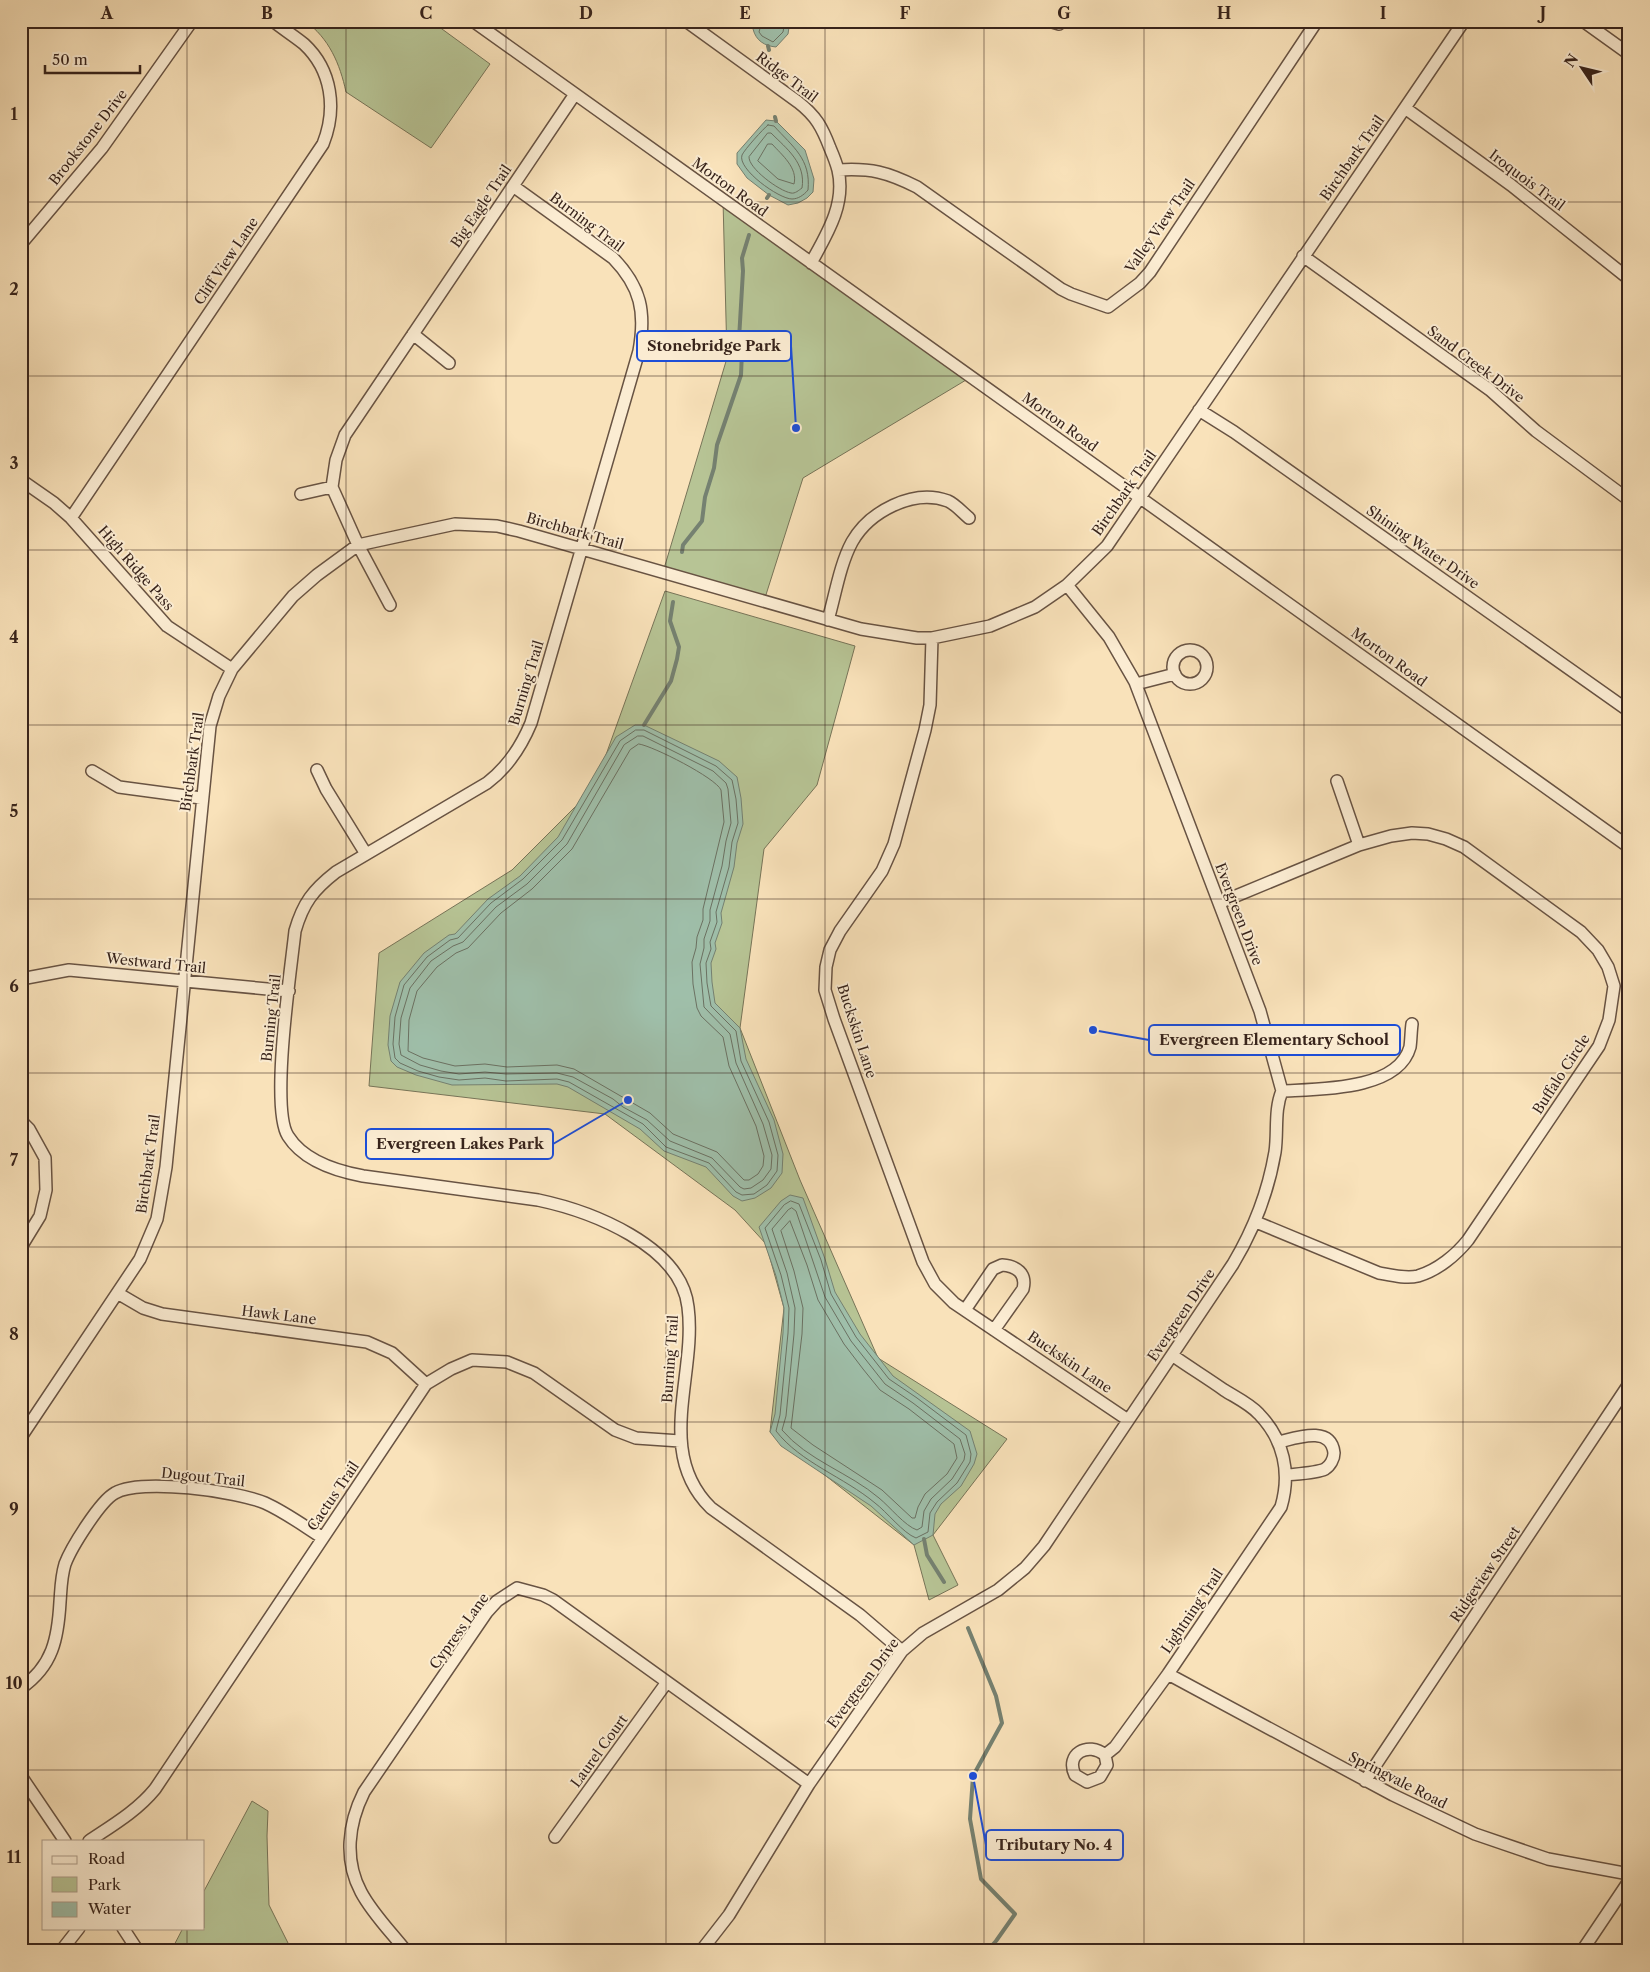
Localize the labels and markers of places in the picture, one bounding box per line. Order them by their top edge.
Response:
callout: Stonebridge Park [637,331,791,361]
callout: Evergreen Elementary School [1149,1025,1400,1055]
callout: Evergreen Lakes Park [366,1129,553,1159]
callout: Tributary No. 4 [986,1830,1123,1860]

